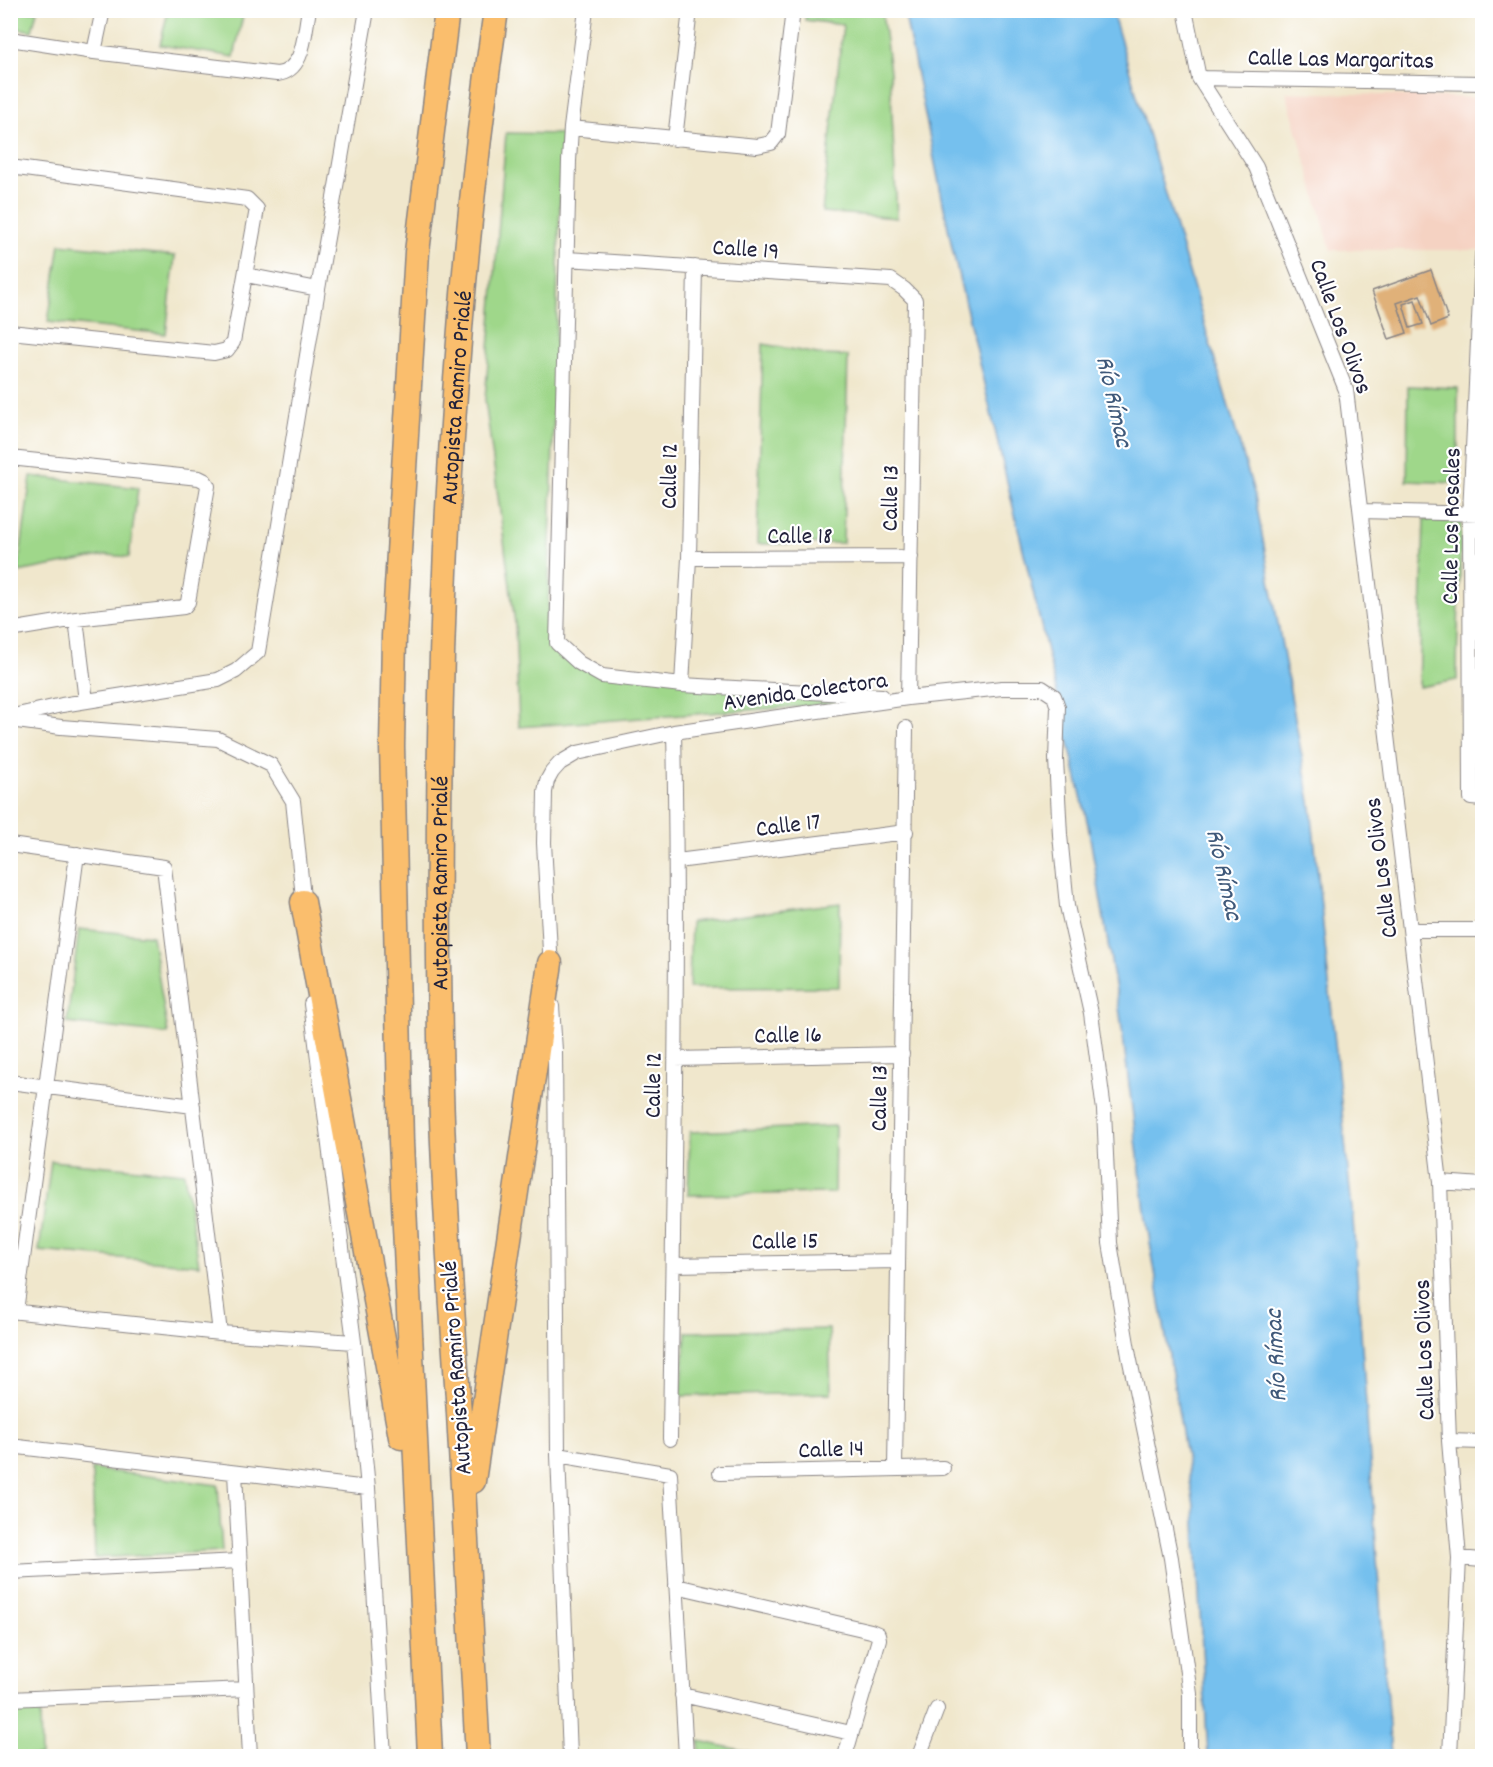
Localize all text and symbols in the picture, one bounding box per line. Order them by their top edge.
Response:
street label: Calle Las Margaritas [1247,42,1435,80]
street label: Calle 19 [711,232,780,270]
street label: Calle Los Olivos [1299,255,1379,399]
street label: Autopista Ramiro Prialé [434,289,483,506]
water label: Río Rímac [1084,352,1141,453]
street label: Calle 12 [653,443,689,510]
street label: Calle Los Rosales [1435,447,1471,605]
street label: Calle 13 [874,465,910,532]
street label: Calle 18 [767,521,833,555]
street label: Avenida Colectora [721,665,890,721]
street label: Autopista Ramiro Prialé [425,776,459,991]
street label: Calle Los Olivos [1357,795,1408,940]
street label: Calle 17 [754,806,823,848]
water label: Río Rímac [1194,825,1251,926]
street label: Calle 16 [754,1019,822,1055]
street label: Calle 12 [637,1052,673,1119]
street label: Calle 13 [863,1065,899,1132]
street label: Calle 15 [751,1225,819,1261]
street label: Autopista Ramiro Prialé [434,1260,482,1476]
street label: Calle Los Olivos [1407,1279,1445,1421]
water label: Río Rímac [1257,1307,1298,1403]
street label: Calle 14 [798,1433,865,1469]

